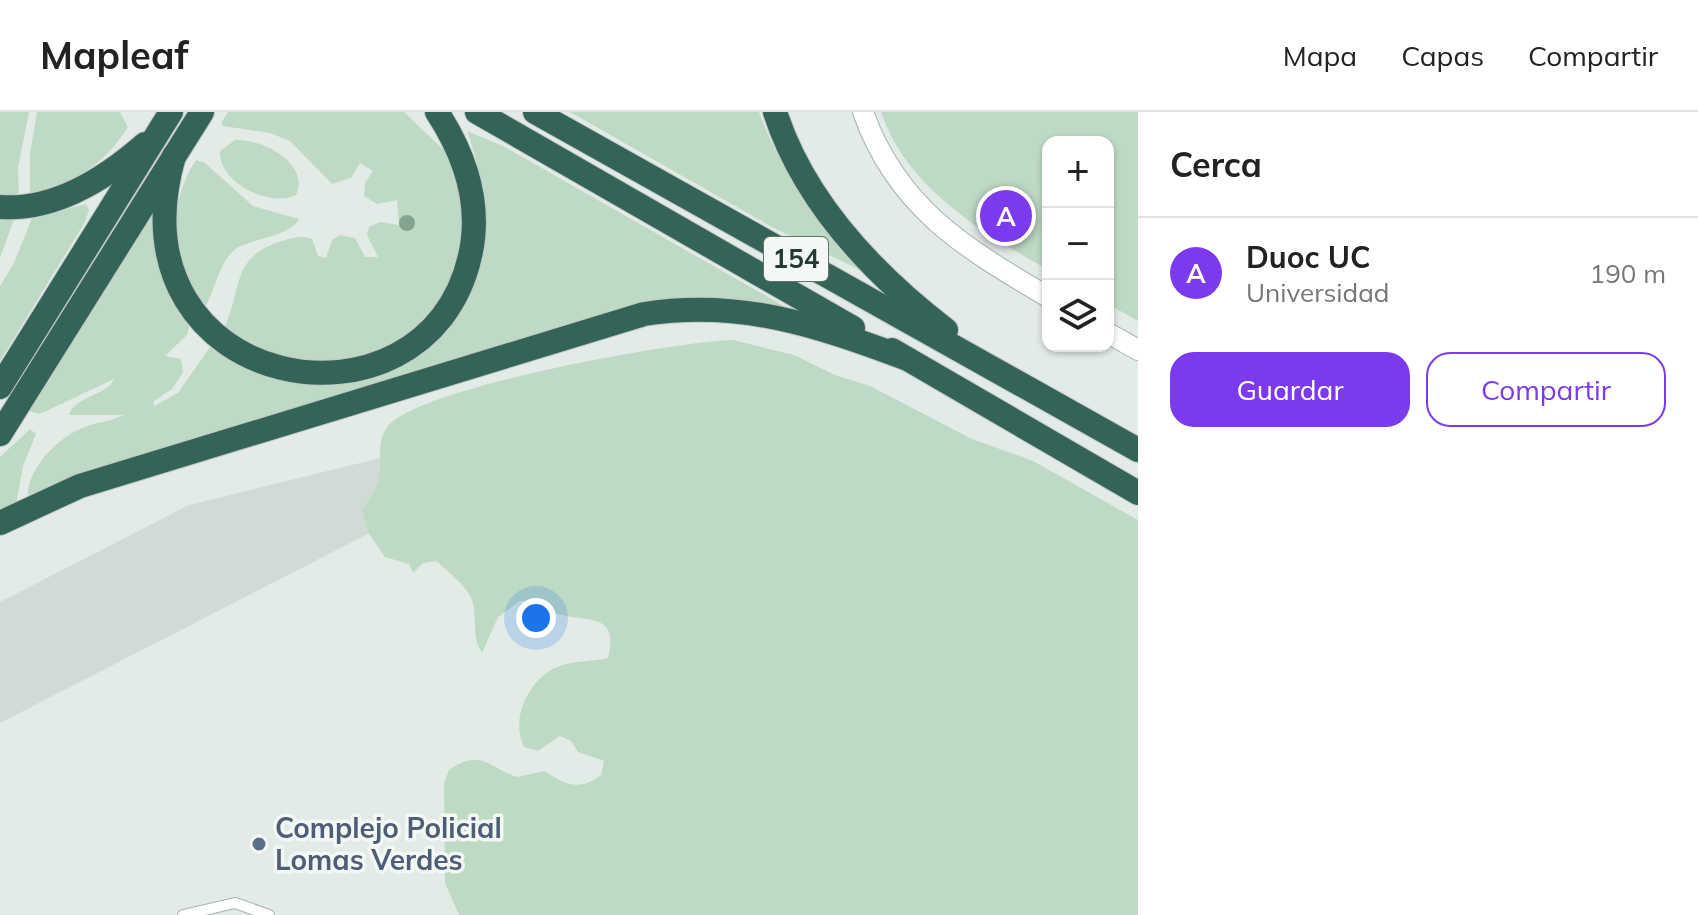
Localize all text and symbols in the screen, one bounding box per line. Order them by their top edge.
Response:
text: Mapleaf [40,31,188,79]
text: Mapa [1283,38,1357,73]
text: Capas [1401,38,1484,73]
text: Compartir [1528,38,1658,73]
map controls [1042,136,1114,352]
button: + [1042,136,1114,208]
text: Cerca [1170,143,1262,186]
pin: A [980,186,1032,246]
button: − [1042,208,1114,280]
road number: 154 [764,237,828,281]
text: Duoc UC [1246,238,1371,276]
text: A [1186,257,1206,290]
text: 190 m [1590,257,1666,290]
text: Universidad [1246,276,1389,309]
button: layers [1042,280,1114,352]
button: Guardar [1170,352,1410,427]
button: Compartir [1426,352,1666,427]
your location [516,598,556,638]
place label: Complejo Policial Lomas Verdes [275,810,502,877]
marker: Complejo Policial Lomas Verdes [250,835,268,853]

